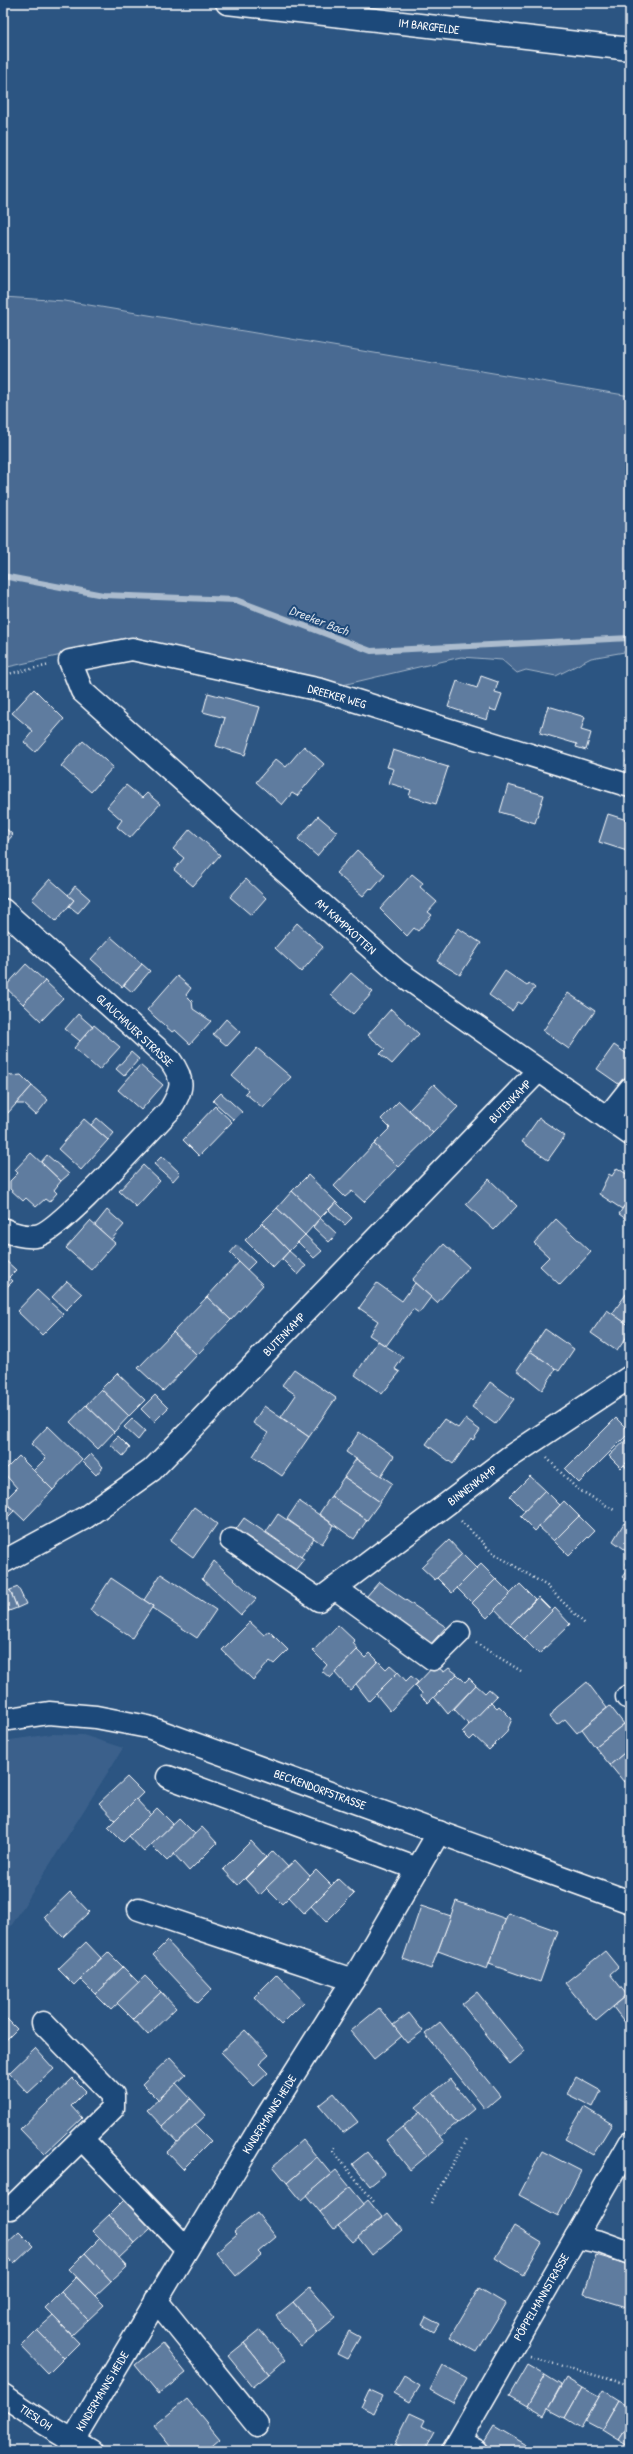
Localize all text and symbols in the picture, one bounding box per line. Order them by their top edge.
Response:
street label: IM BARGFELDE [398,14,461,38]
water label: Dreeker Bach [287,600,353,640]
street label: DREEKER WEG [306,680,368,713]
street label: AM KAMPKOTTEN [312,894,380,958]
street label: GLAUCHAUER STRASSE [93,990,178,1071]
street label: BUTENKAMP [485,1075,535,1127]
street label: BUTENKAMP [259,1308,309,1360]
street label: BINNENKAMP [444,1461,501,1509]
street label: BECKENDORFSTRASSE [272,1764,369,1814]
street label: KINDERMANNS HEIDE [238,2070,301,2157]
street label: PÖPPELMANNSTRASSE [509,2250,573,2344]
street label: KINDERMANNS HEIDE [71,2347,133,2434]
street label: TIESLOH [16,2400,56,2434]

